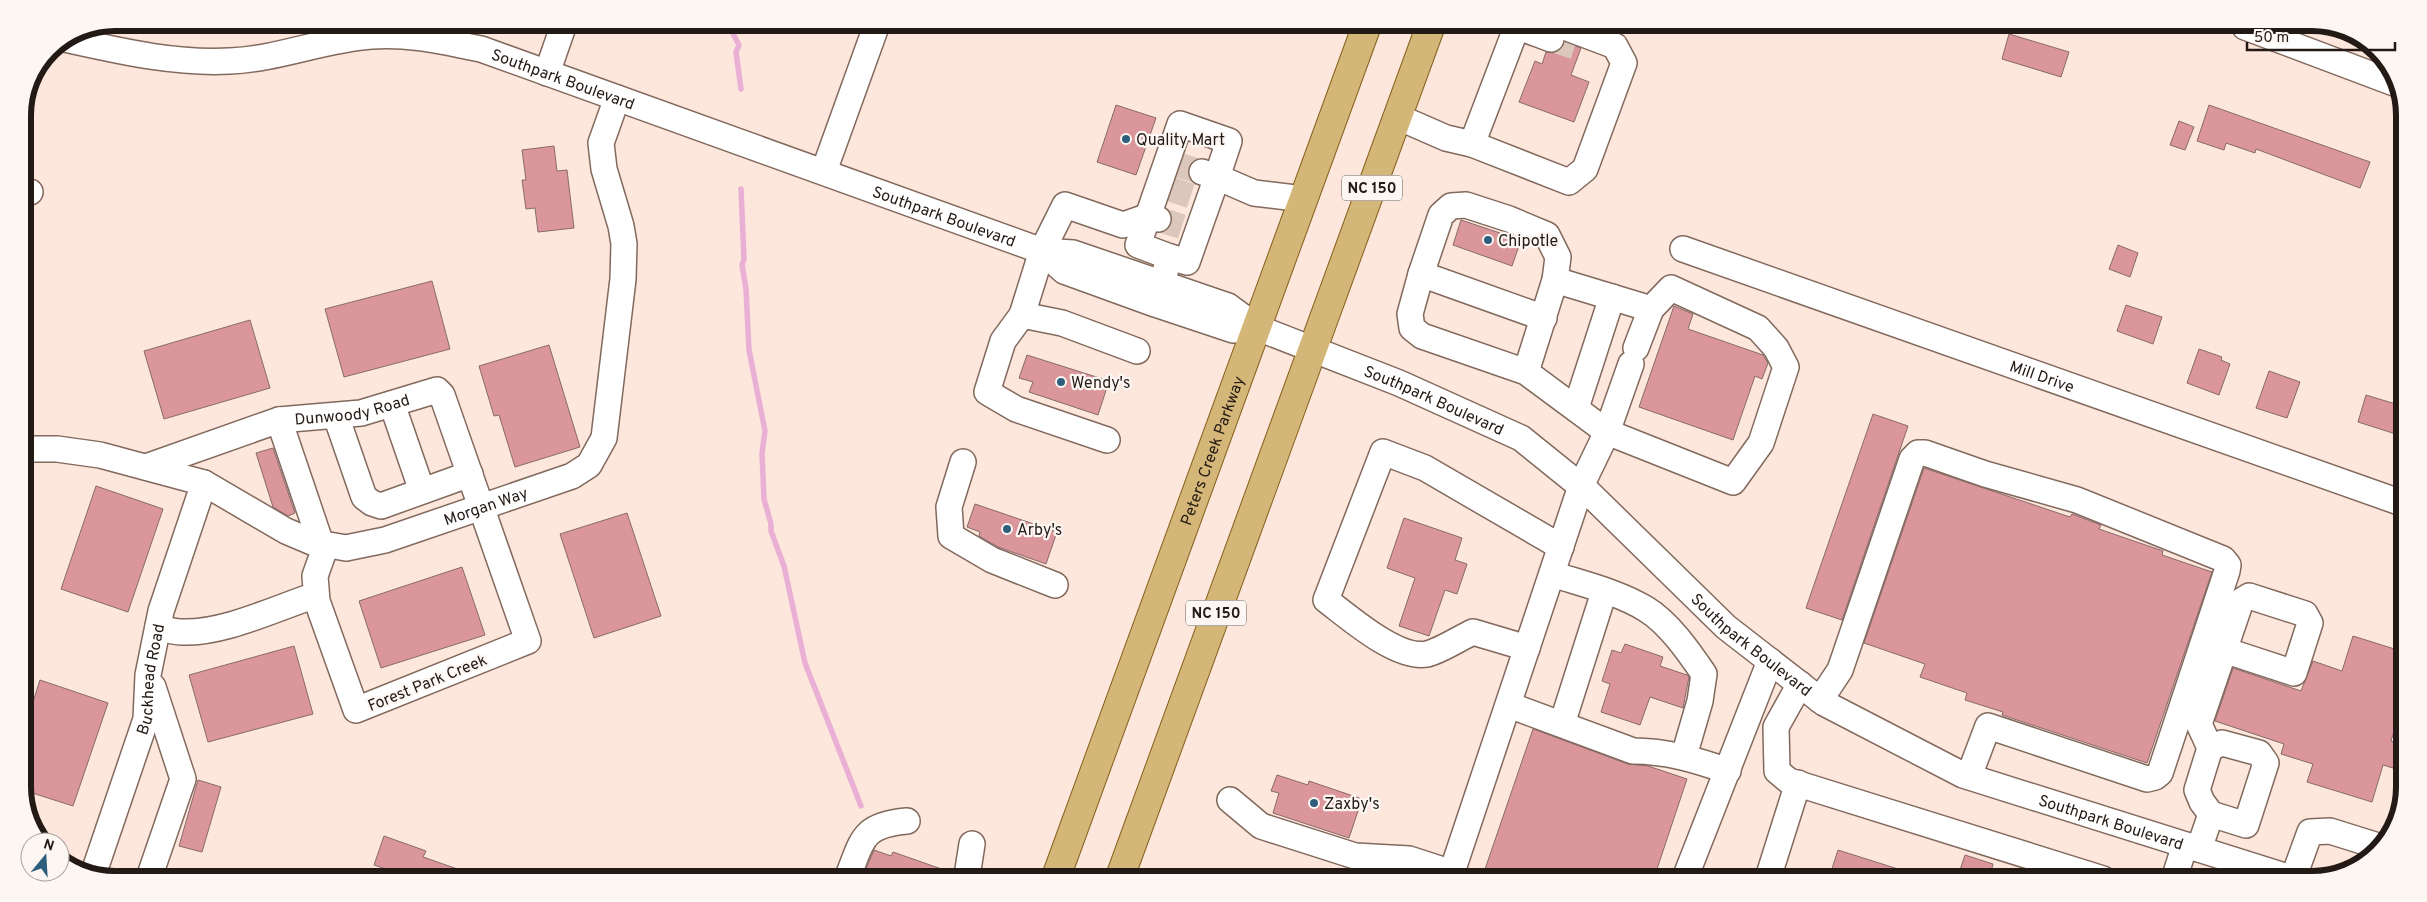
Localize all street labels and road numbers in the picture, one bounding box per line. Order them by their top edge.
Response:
street label: Southpark Boulevard [488,46,637,115]
road number: NC 150 [1342,176,1402,200]
street label: Southpark Boulevard [869,183,1018,253]
street label: Mill Drive [2007,357,2077,398]
street label: Southpark Boulevard [1360,362,1506,441]
street label: Peters Creek Parkway [1177,374,1250,529]
street label: Dunwoody Road [294,391,412,431]
street label: Morgan Way [441,484,531,531]
street label: Southpark Boulevard [1686,590,1815,702]
road number: NC 150 [1186,600,1246,626]
street label: Buckhead Road [133,622,170,738]
street label: Forest Park Creek [365,651,490,717]
street label: Southpark Boulevard [2036,791,2186,856]

